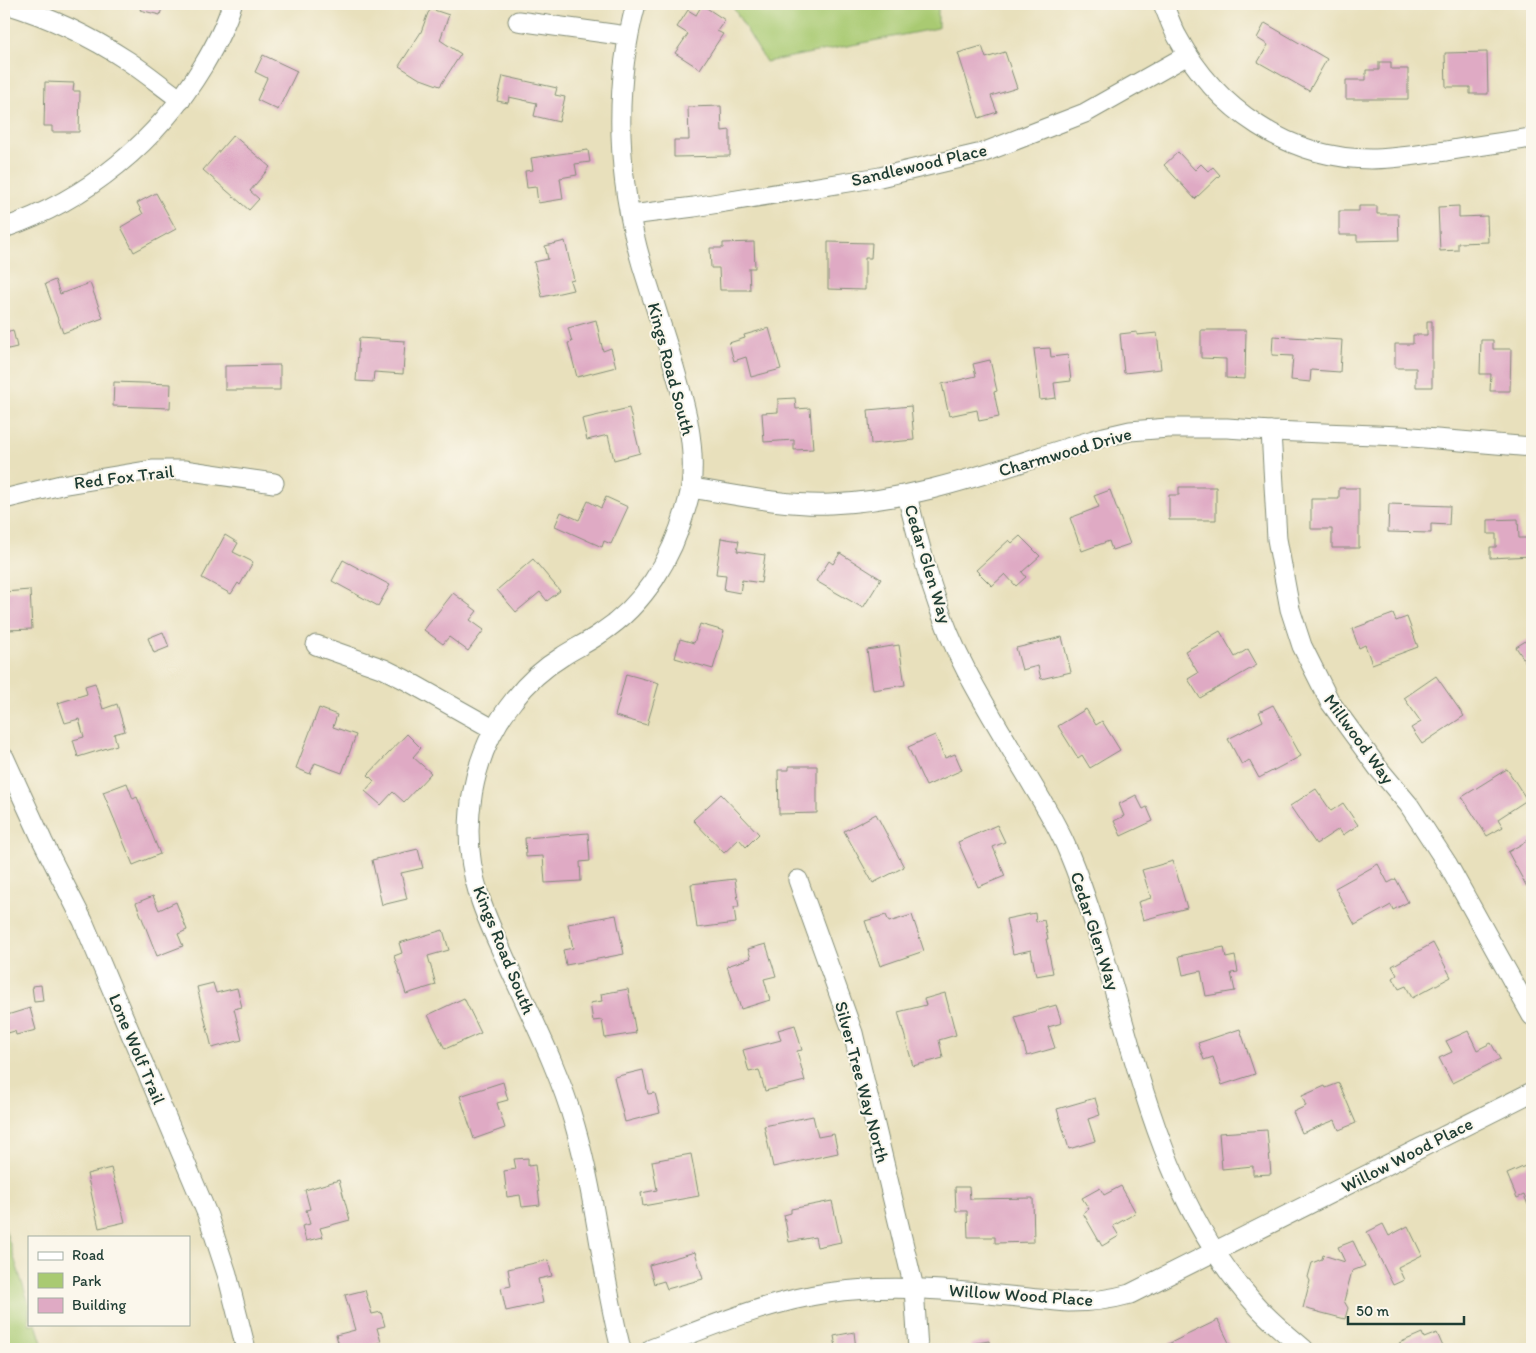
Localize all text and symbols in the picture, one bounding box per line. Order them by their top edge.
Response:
street label: Sandlewood Place [849,139,989,191]
street label: Kings Road South [643,300,699,438]
street label: Charmwood Drive [996,422,1134,482]
street label: Red Fox Trail [73,460,175,494]
street label: Cedar Glen Way [899,502,957,627]
street label: Millwood Way [1319,690,1399,789]
street label: Cedar Glen Way [1065,869,1125,994]
street label: Kings Road South [468,883,540,1018]
street label: Lone Wolf Trail [104,990,170,1108]
street label: Silver Tree Way North [830,999,894,1165]
street label: Willow Wood Place [1338,1112,1476,1198]
legend [28,1236,190,1326]
text: Road [72,1246,105,1264]
text: Park [72,1272,102,1290]
street label: Willow Wood Place [948,1279,1094,1311]
scale bar [1348,1293,1465,1325]
text: Building [72,1296,126,1314]
text: 50 m [1356,1302,1389,1320]

